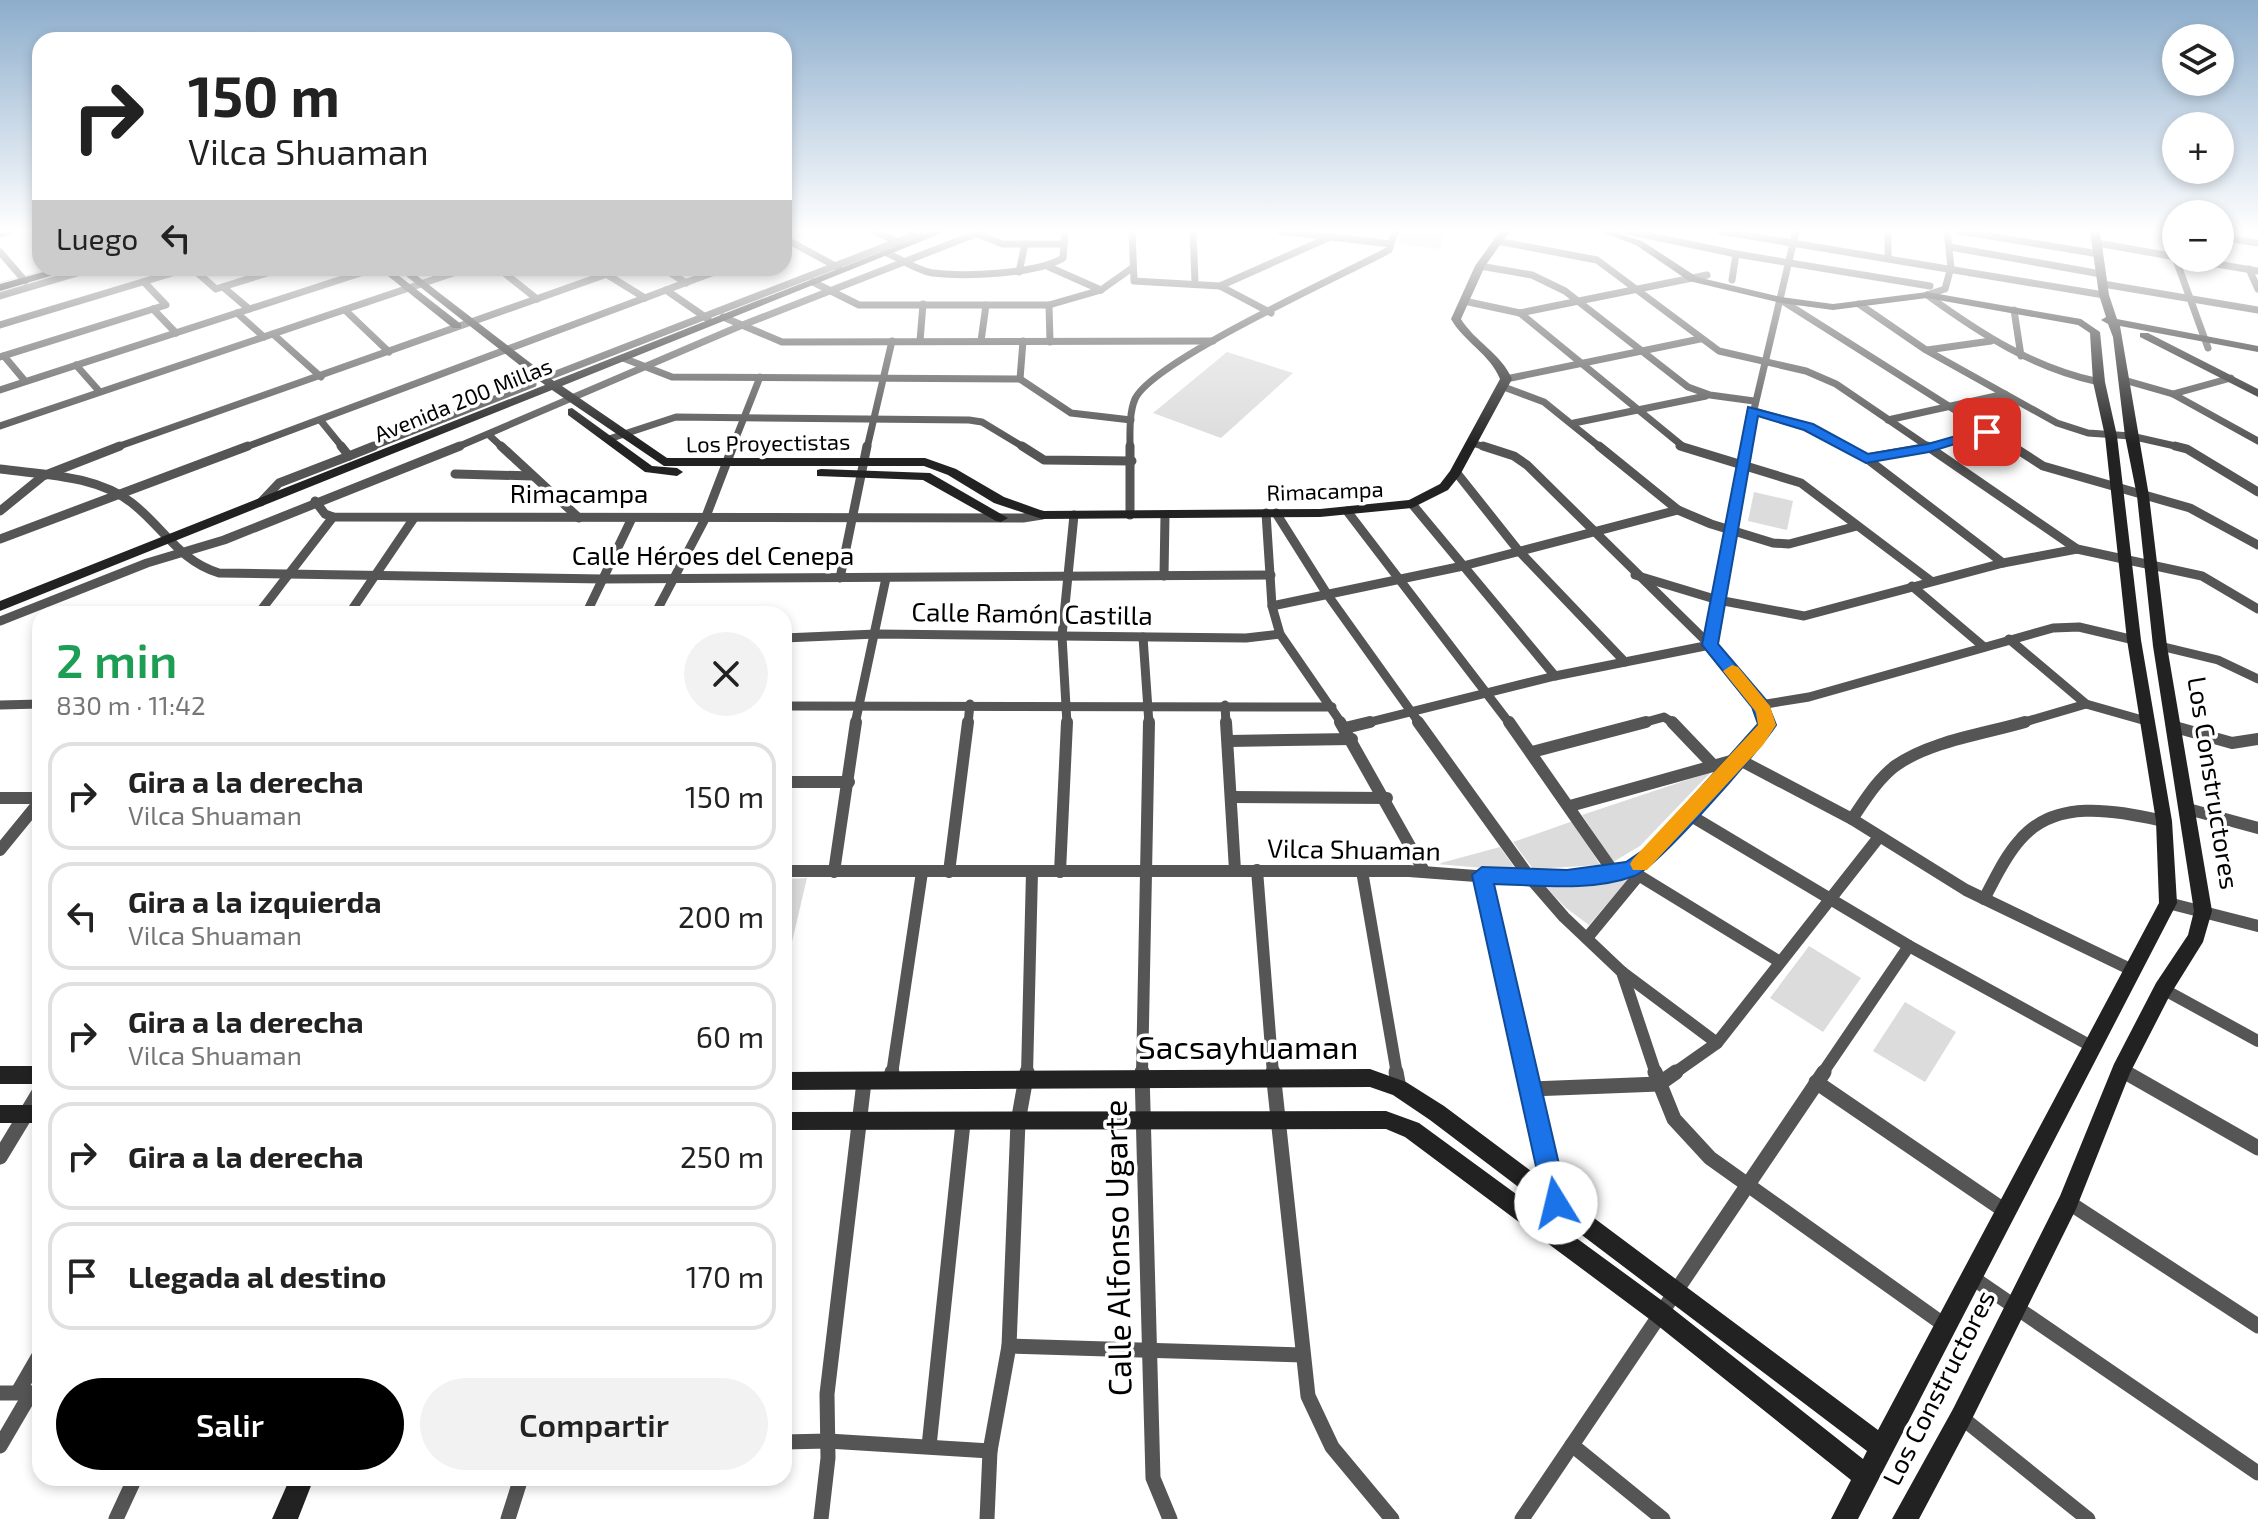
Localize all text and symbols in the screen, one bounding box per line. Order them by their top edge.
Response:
map controls [2162,24,2234,272]
button: layers [2162,24,2234,96]
text: 150 m [188,61,340,128]
icon: right [56,64,160,168]
button: + [2162,112,2234,184]
text: Vilca Shuaman [188,129,429,172]
button: − [2162,200,2234,272]
icon: left [154,216,198,260]
text: Luego [56,220,138,256]
street label: Avenida 200 Millas [370,352,555,447]
pin [1953,398,2021,466]
icon: arrive [1965,410,2009,454]
street label: Los Proyectistas [686,428,850,456]
street label: Rimacampa [1266,475,1384,505]
street label: Rimacampa [510,477,648,508]
street label: Calle Héroes del Cenepa [572,539,854,570]
street label: Calle Ramón Castilla [911,595,1153,630]
text: 2 min [56,630,177,688]
button: close [684,632,768,716]
street label: Los Constructores [2182,674,2247,891]
text: 830 m · 11:42 [56,689,206,720]
text: Gira a la derecha [128,763,364,799]
icon: right [60,774,104,818]
text: 150 m [685,778,764,814]
text: Vilca Shuaman [128,799,302,830]
street label: Vilca Shuaman [1267,831,1441,866]
text: Gira a la izquierda [128,883,382,919]
icon: left [60,894,104,938]
text: 200 m [678,898,764,934]
text: Vilca Shuaman [128,919,302,950]
text: Gira a la derecha [128,1003,364,1039]
icon: right [60,1014,104,1058]
text: 60 m [696,1018,764,1054]
street label: Sacsayhuaman [1138,1027,1358,1065]
text: Vilca Shuaman [128,1039,302,1070]
street label: Calle Alfonso Ugarte [1094,1099,1138,1397]
icon: right [60,1134,104,1178]
text: Gira a la derecha [128,1138,364,1174]
text: 250 m [680,1138,764,1174]
position arrow [1514,1161,1598,1245]
icon: arrive [60,1254,104,1298]
text: Llegada al destino [128,1258,387,1294]
text: 170 m [686,1258,764,1294]
street label: Los Constructores [1875,1285,2000,1490]
button: Salir [56,1378,404,1470]
button: Compartir [420,1378,768,1470]

